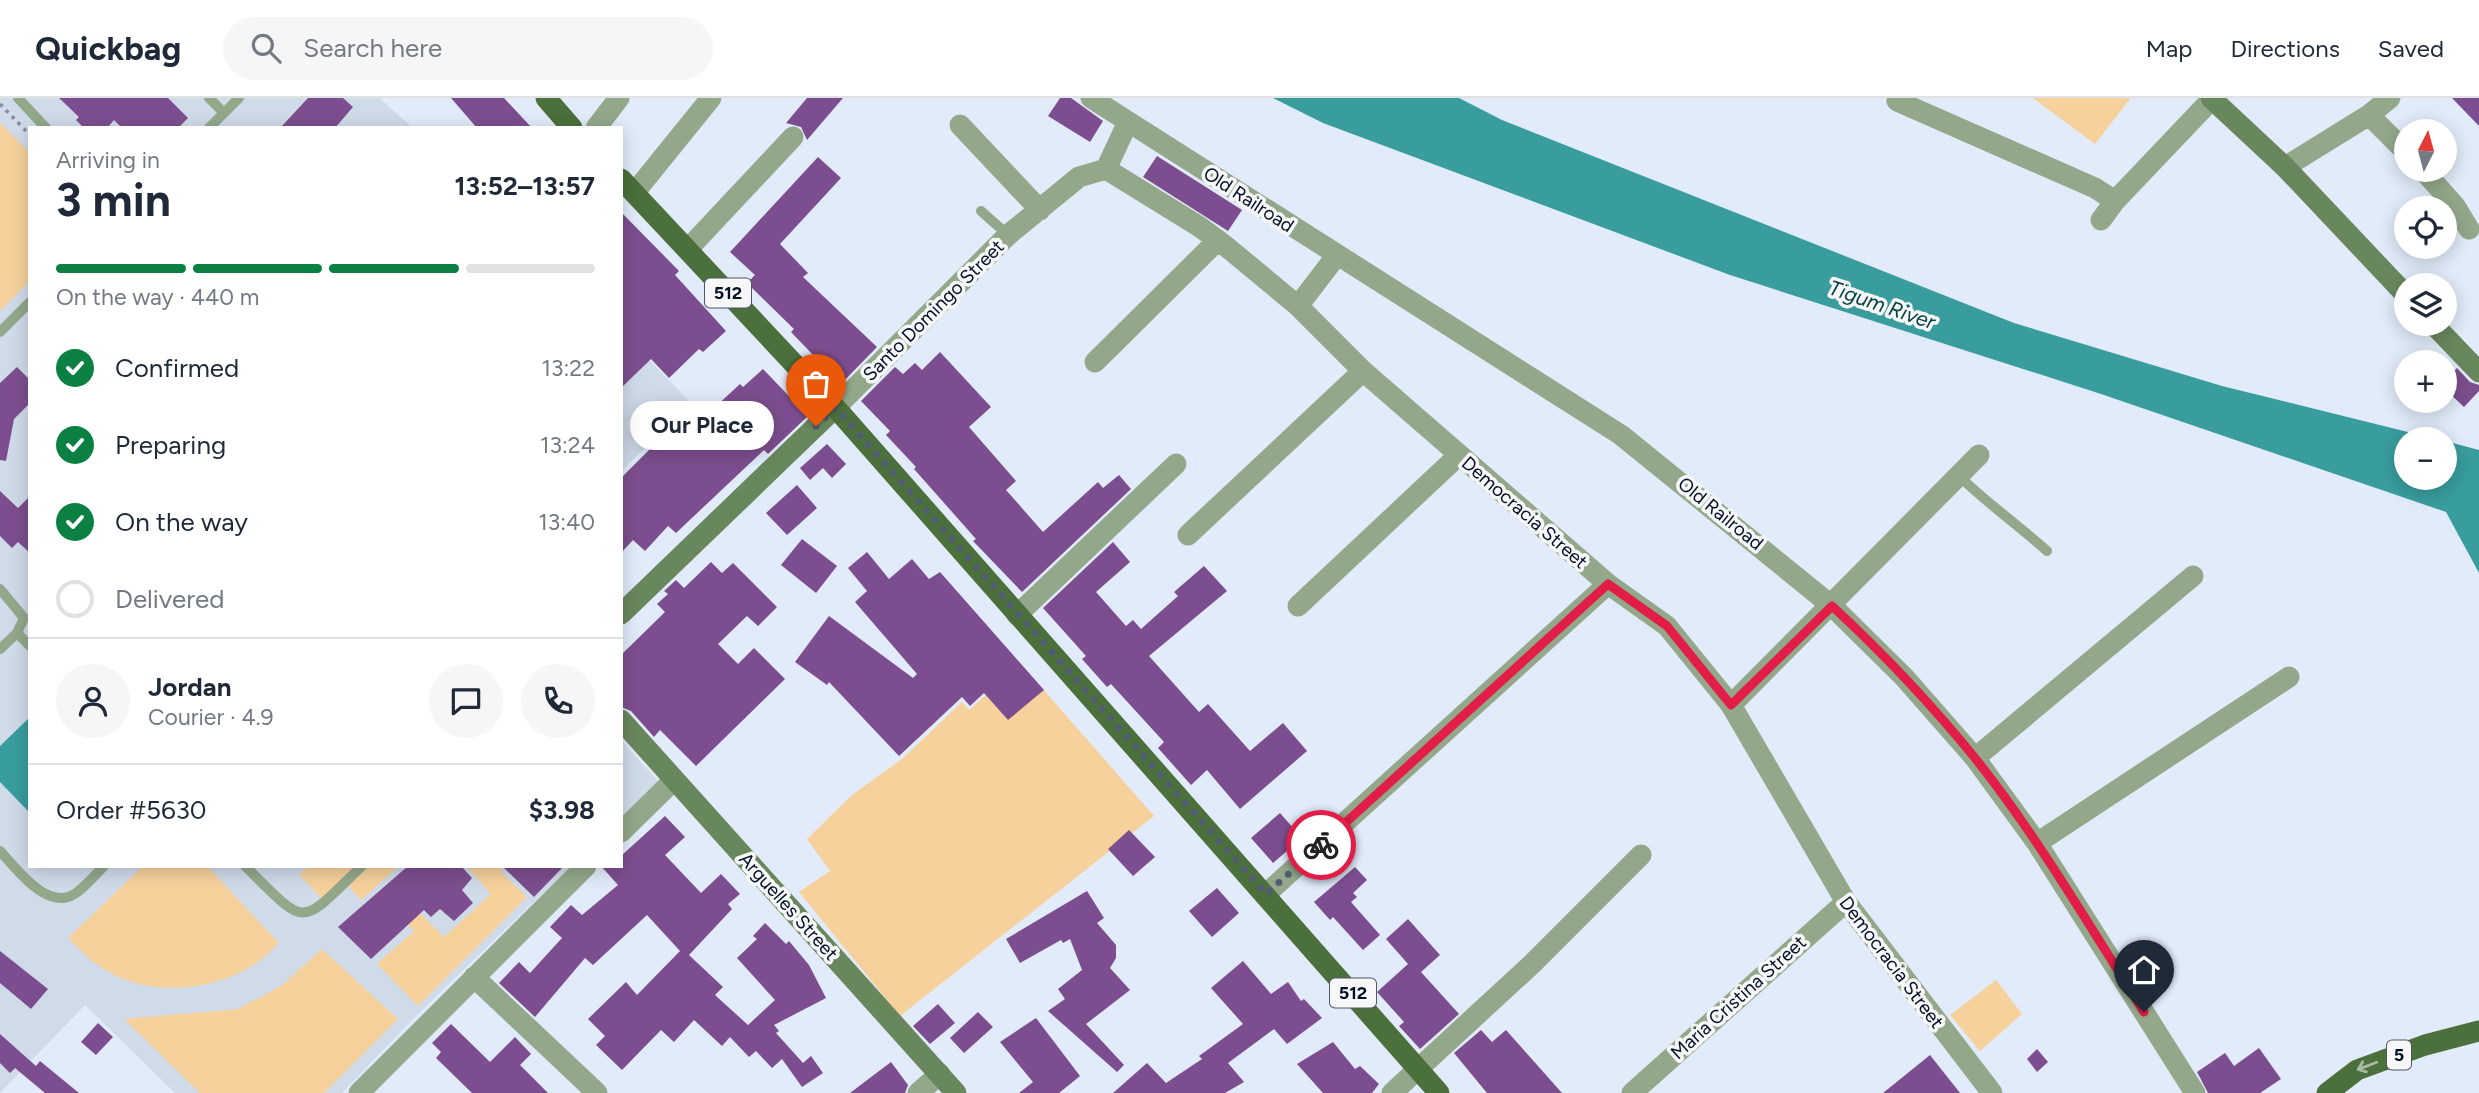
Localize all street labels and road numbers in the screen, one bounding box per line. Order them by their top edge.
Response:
street label: Old Railroad [1199,162,1298,237]
street label: Santo Domingo Street [858,235,1009,386]
road number: 512 [705,278,751,308]
street label: Democracia Street [1457,451,1592,573]
street label: Old Railroad [1673,472,1768,555]
street label: Arguelles Street [734,848,843,965]
street label: Democracia Street [1834,892,1949,1033]
street label: Maria Cristina Street [1666,931,1811,1064]
road number: 512 [1330,978,1376,1008]
road number: 5 [2387,1040,2411,1070]

